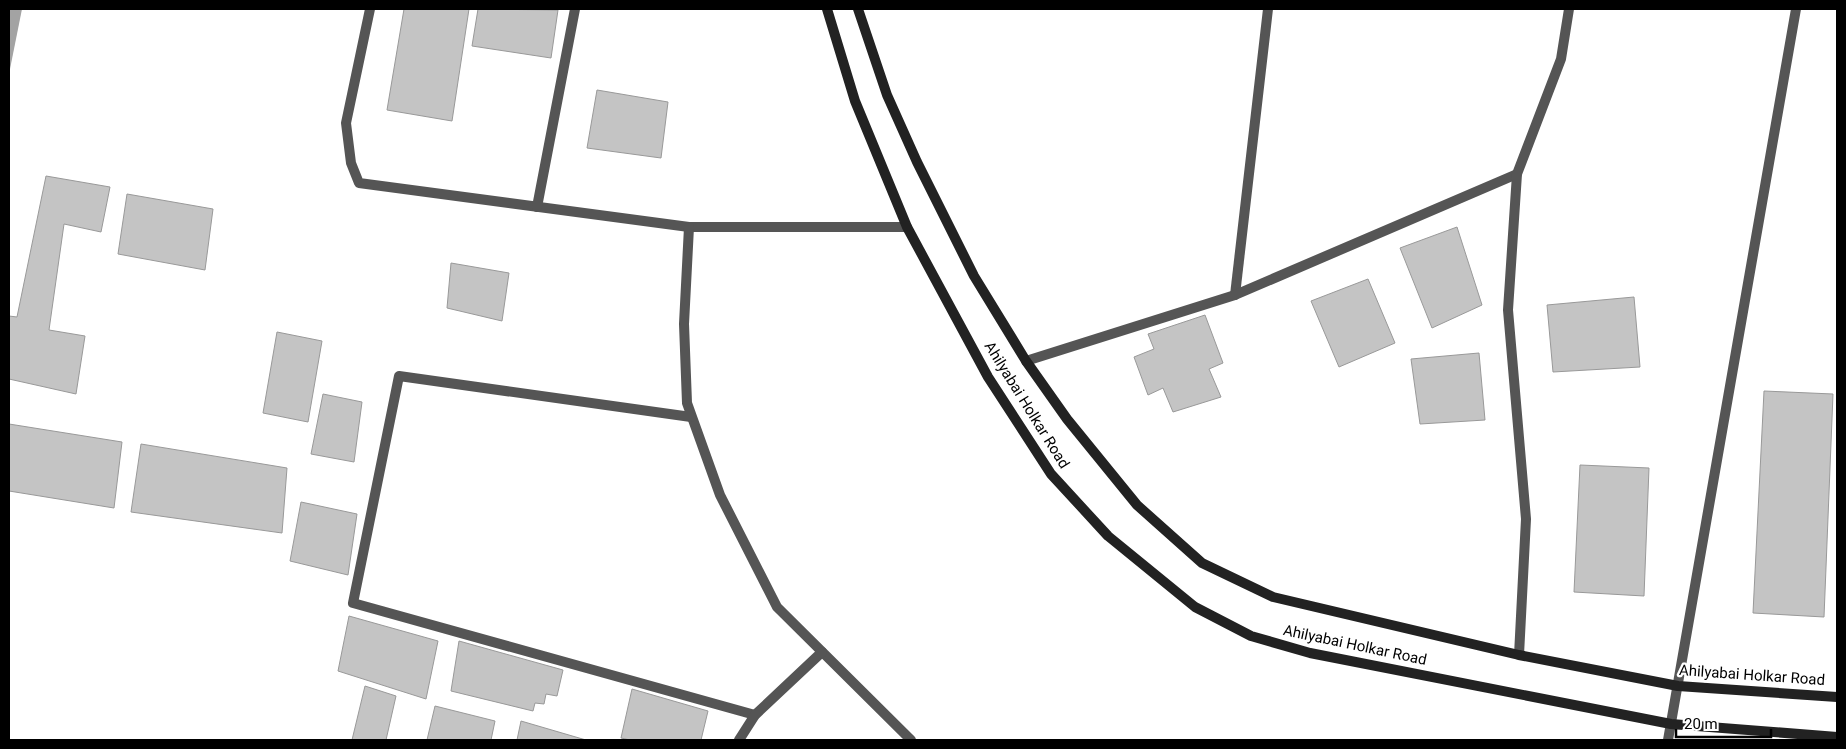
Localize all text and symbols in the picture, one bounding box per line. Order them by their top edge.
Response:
street label: Ahilyabai Holkar Road [981,338,1073,472]
street label: Ahilyabai Holkar Road [1282,621,1428,669]
street label: Ahilyabai Holkar Road [1678,661,1826,689]
scale bar [1676,706,1771,738]
text: 20 m [1684,715,1718,733]

